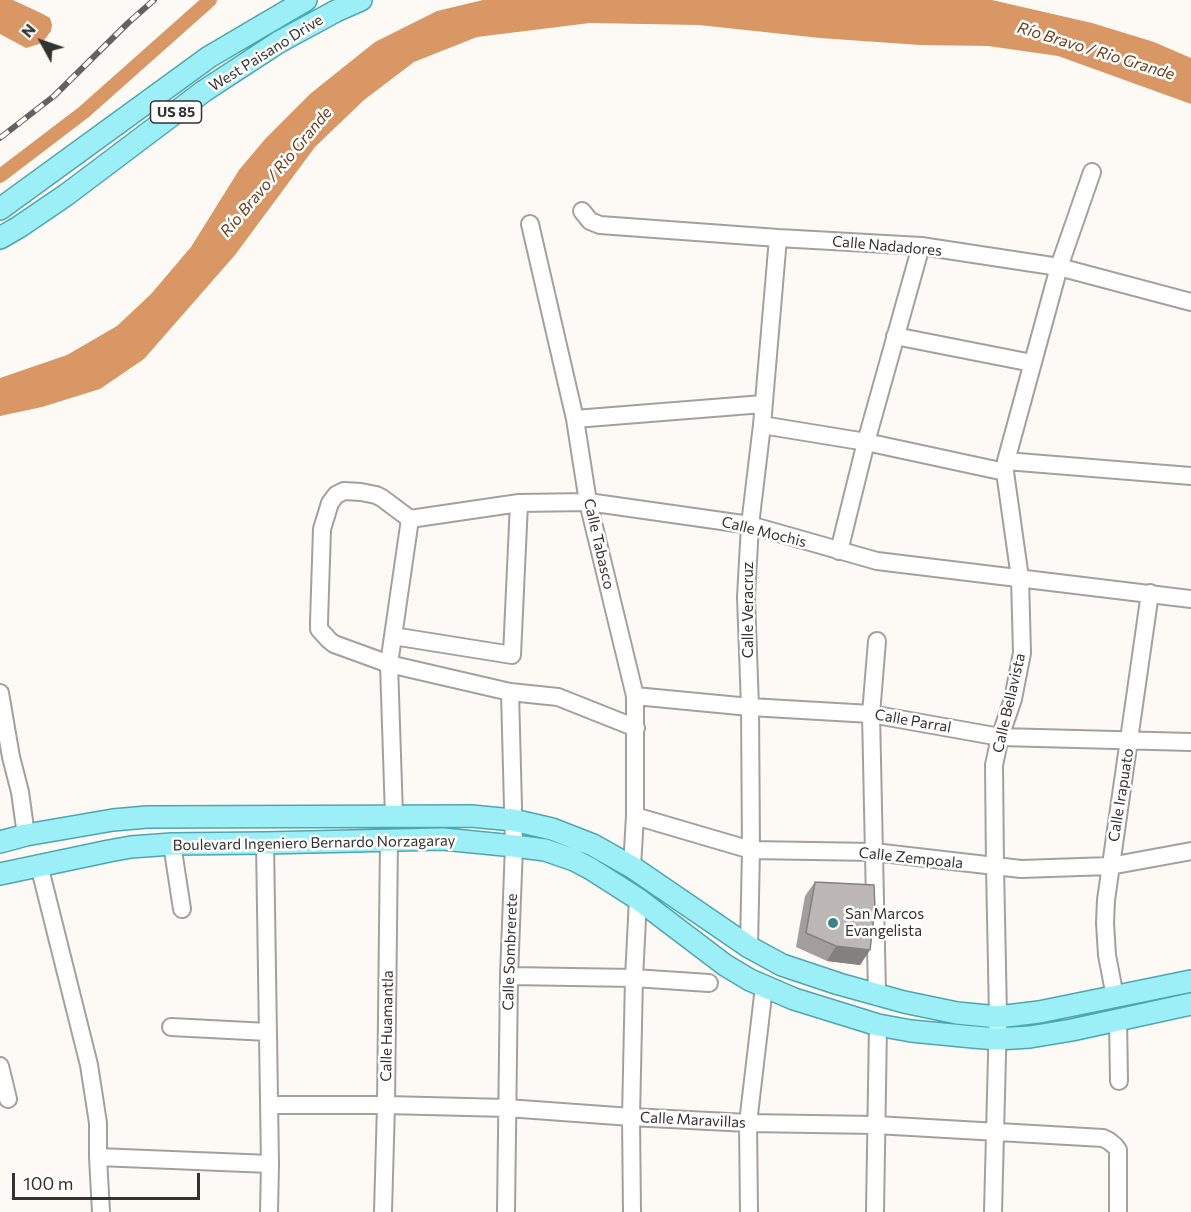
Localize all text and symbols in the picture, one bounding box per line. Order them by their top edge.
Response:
street label: West Paisano Drive [206,11,326,95]
north arrow [12,12,72,72]
water label: Río Bravo / Rio Grande [1015,18,1177,84]
text: N [17,19,39,41]
road number: US 85 [150,101,201,123]
water label: Río Bravo / Rio Grande [216,103,336,241]
street label: Calle Nadadores [831,232,943,260]
street label: Calle Tabasco [580,497,618,591]
street label: Calle Mochis [720,513,808,551]
street label: Calle Veracruz [739,562,757,658]
street label: Calle Bellavista [989,651,1029,755]
street label: Calle Parral [873,705,953,737]
street label: Calle Irapuato [1105,747,1137,843]
street label: Boulevard Ingeniero Bernardo Norzagaray [172,832,456,854]
street label: Calle Zempoala [858,844,964,872]
street label: Calle Sombrerete [499,893,521,1011]
place label: San Marcos Evangelista [845,905,924,940]
marker: San Marcos Evangelista [826,916,840,930]
street label: Calle Huamantla [377,970,397,1082]
street label: Calle Maravillas [640,1108,746,1132]
scale bar [15,1161,202,1199]
text: 100 m [23,1172,73,1194]

